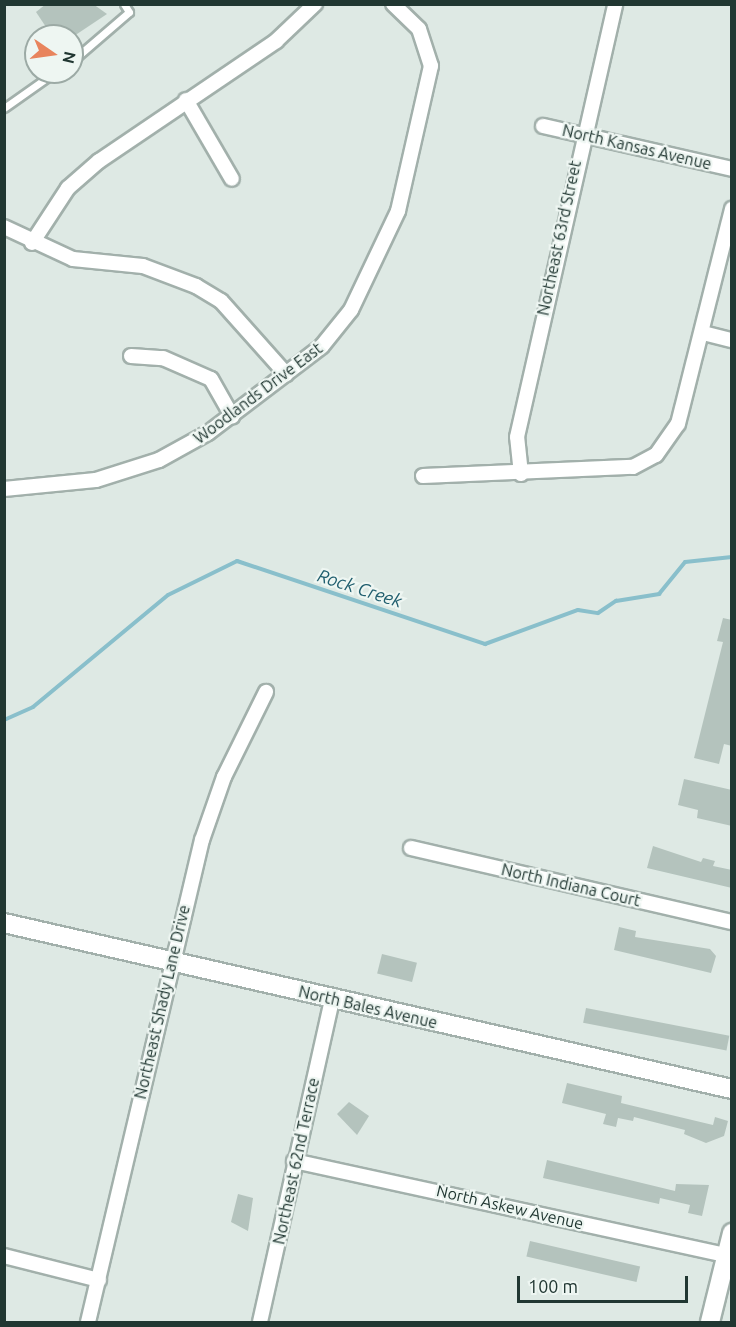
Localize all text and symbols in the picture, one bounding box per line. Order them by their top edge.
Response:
north arrow [24,24,84,84]
text: N [59,50,80,65]
street label: North Kansas Avenue [560,120,714,174]
street label: Northeast 63rd Street [533,159,585,317]
street label: Woodlands Drive East [190,338,326,448]
water label: Rock Creek [315,564,405,612]
street label: North Indiana Court [500,860,642,910]
street label: Northeast Shady Lane Drive [130,903,194,1101]
street label: North Bales Avenue [297,982,439,1032]
street label: Northeast 62nd Terrace [269,1076,323,1246]
street label: North Askew Avenue [435,1181,585,1233]
scale bar [520,1264,691,1302]
text: 100 m [528,1276,578,1296]

